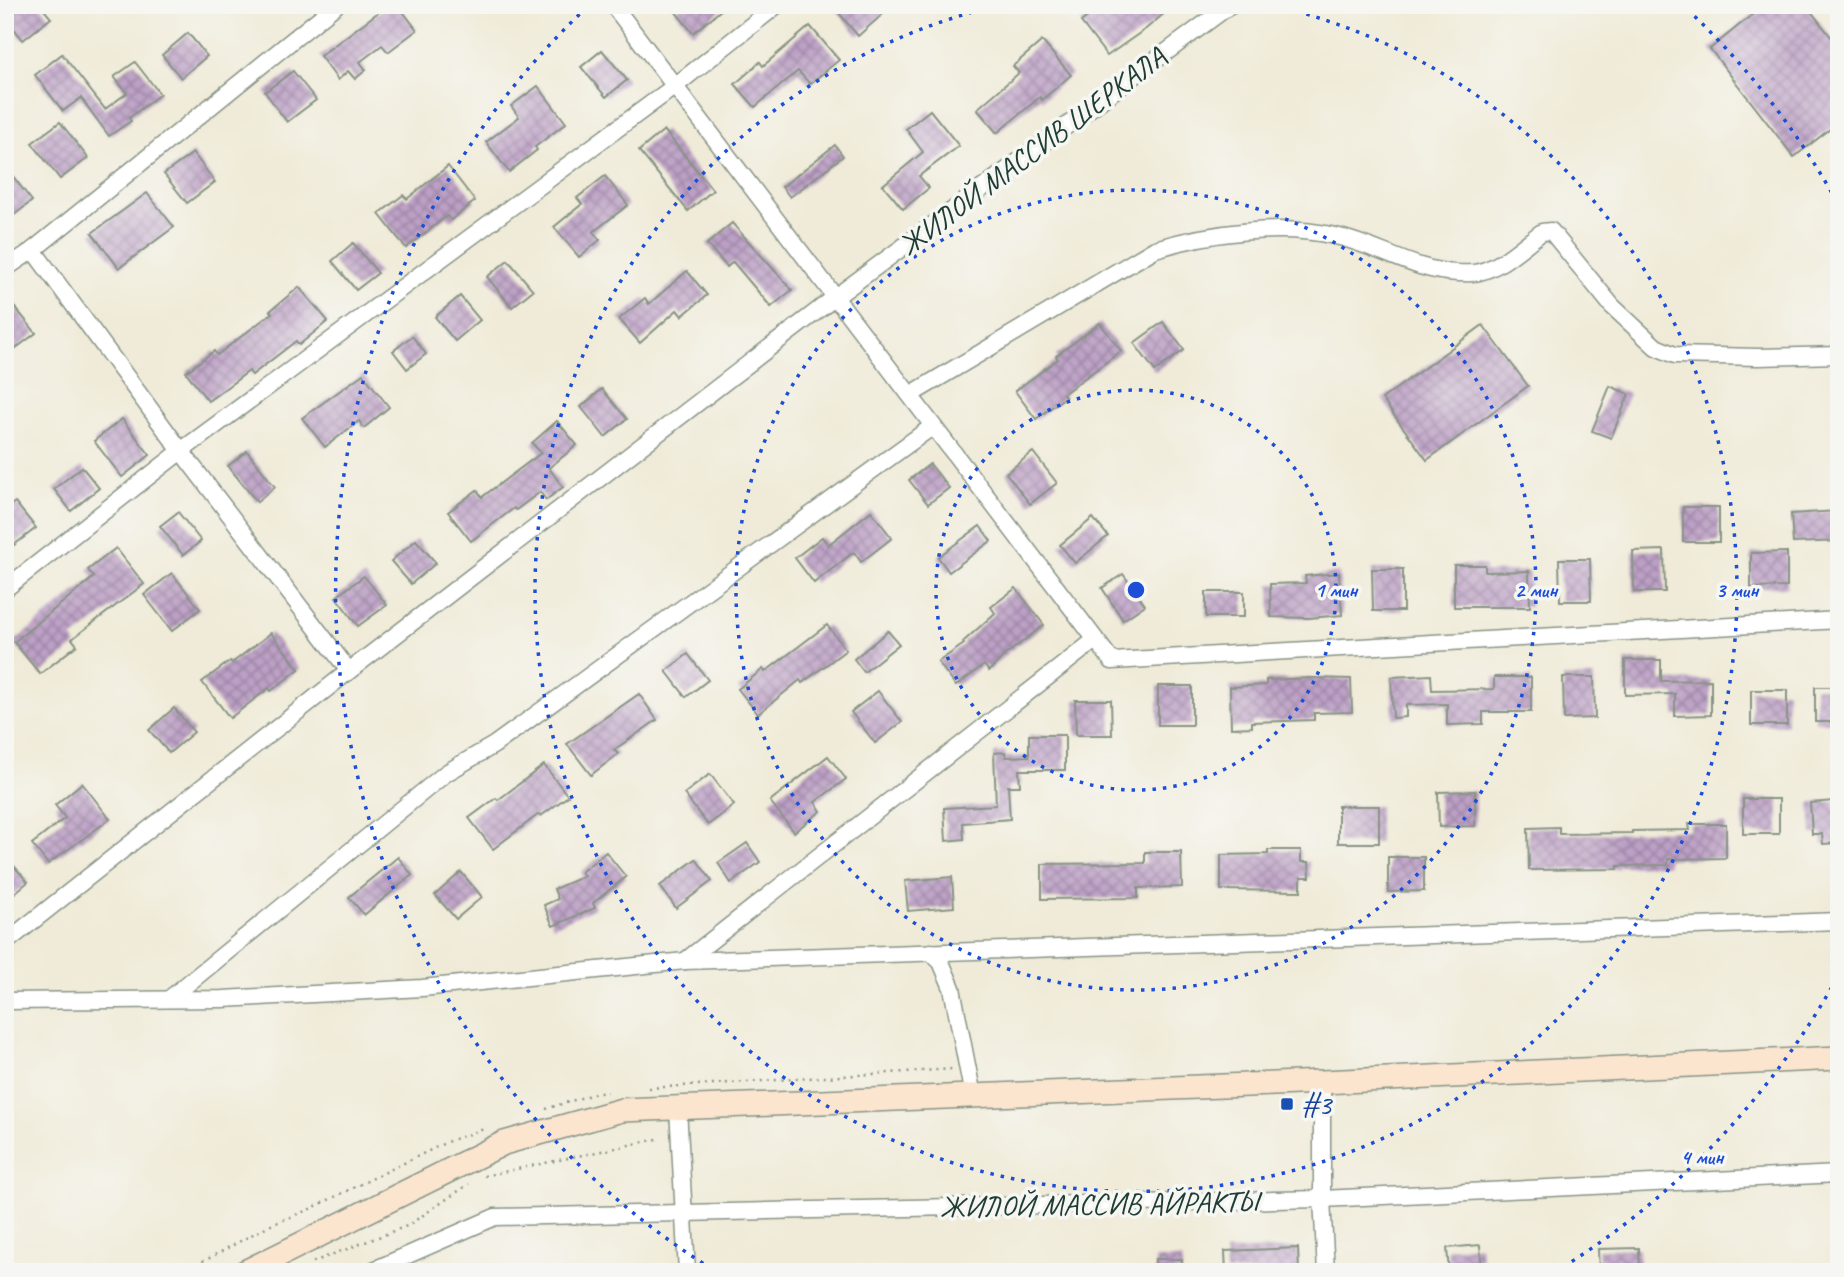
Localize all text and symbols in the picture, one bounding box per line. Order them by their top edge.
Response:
street label: ЖИЛОЙ МАССИВ ШЕРКАЛА [891,37,1174,264]
text: 1 мин [1315,577,1359,603]
text: 2 мин [1515,577,1559,603]
text: 3 мин [1716,577,1760,603]
centre of rings [1124,578,1148,602]
place label: #3 [1301,1085,1334,1123]
marker: #3 [1279,1096,1295,1112]
text: 4 мин [1681,1144,1725,1170]
street label: ЖИЛОЙ МАССИВ АЙРАКТЫ [939,1182,1264,1226]

